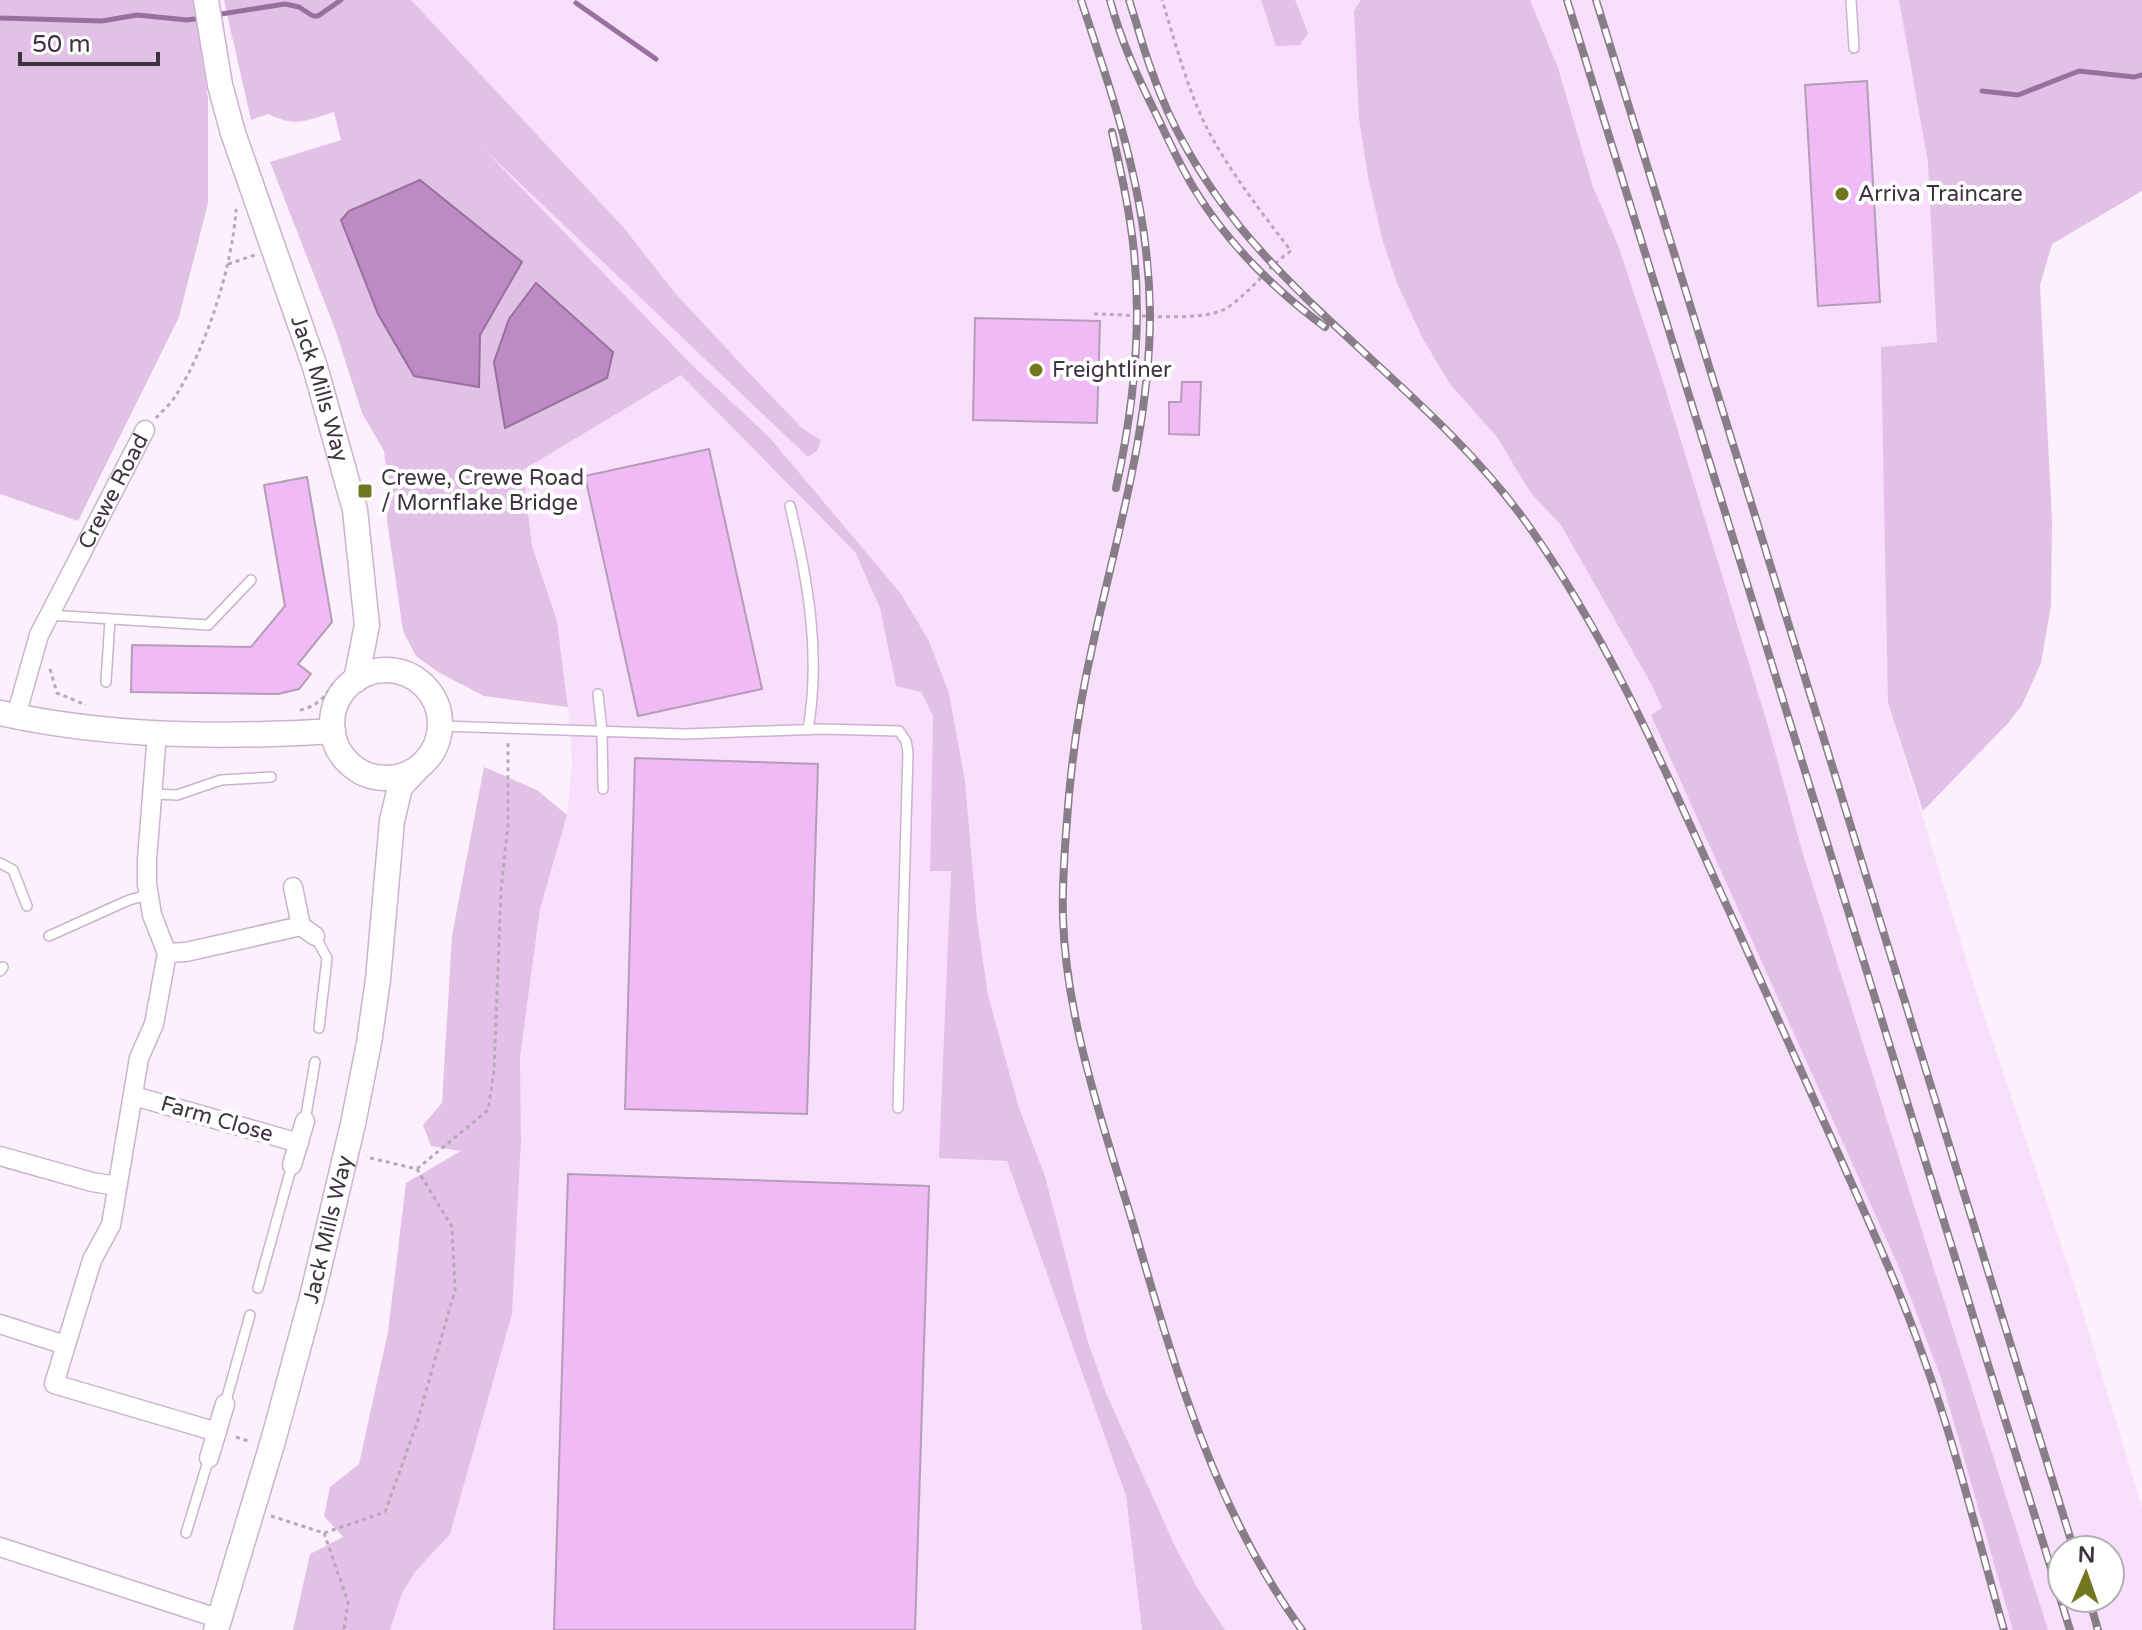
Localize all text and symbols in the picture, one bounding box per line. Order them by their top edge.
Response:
scale bar [20,16,158,66]
text: 50 m [32,30,90,59]
place label: Arriva Traincare [1858,181,2023,207]
marker: Arriva Traincare [1833,185,1851,203]
street label: Jack Mills Way [285,312,354,465]
place label: Freightliner [1052,357,1172,383]
marker: Freightliner [1027,361,1045,379]
street label: Crewe Road [73,429,154,553]
place label: Crewe, Crewe Road / Mornflake Bridge [381,465,584,516]
marker: Crewe, Crewe Road / Mornflake Bridge [356,482,374,500]
street label: Farm Close [158,1091,276,1147]
street label: Jack Mills Way [298,1153,358,1306]
north arrow [2046,1534,2126,1614]
text: N [2077,1542,2096,1568]

